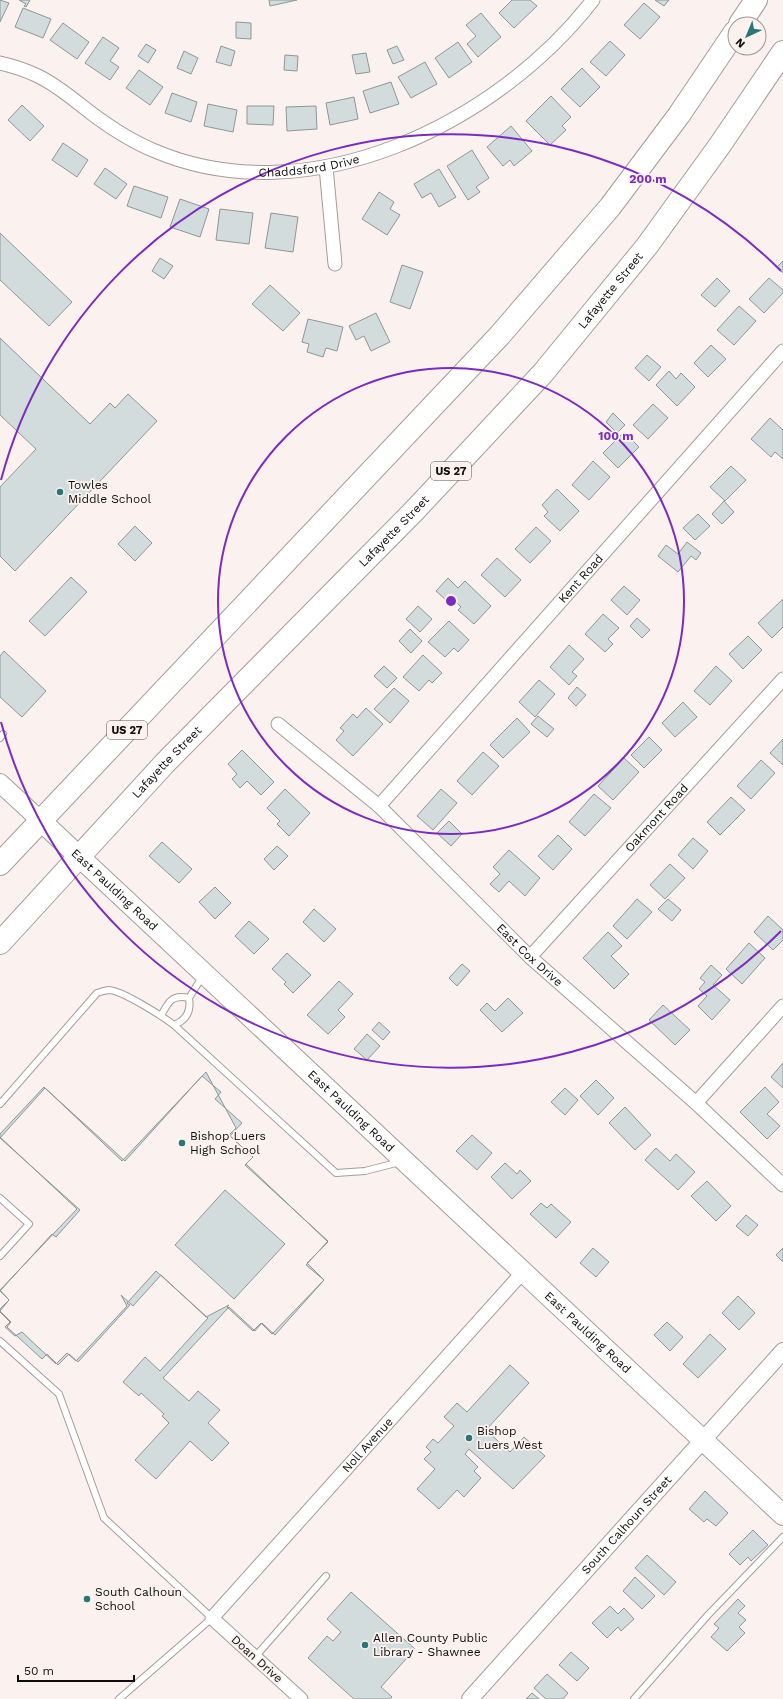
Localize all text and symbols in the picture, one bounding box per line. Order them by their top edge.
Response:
north arrow [727,16,767,56]
text: N [733,35,748,50]
street label: Chaddsford Drive [259,152,361,179]
text: 200 m [629,172,667,186]
street label: Lafayette Street [575,250,646,331]
text: 100 m [598,429,634,443]
road number: US 27 [431,462,471,480]
place label: Towles Middle School [68,478,151,506]
marker: Towles Middle School [55,487,65,497]
street label: Lafayette Street [356,493,432,570]
street label: Kent Road [556,552,606,606]
centre of rings [444,594,458,608]
road number: US 27 [107,721,147,739]
street label: Lafayette Street [129,723,204,801]
street label: Oakmont Road [622,781,691,855]
street label: East Paulding Road [68,846,161,933]
street label: East Cox Drive [494,921,565,989]
street label: East Paulding Road [305,1067,397,1155]
place label: Bishop Luers High School [190,1129,266,1157]
marker: Bishop Luers High School [177,1138,187,1148]
street label: East Paulding Road [542,1289,634,1376]
street label: Noll Avenue [339,1415,396,1475]
place label: Bishop Luers West [477,1424,543,1452]
marker: Bishop Luers West [464,1433,474,1443]
street label: South Calhoun Street [579,1473,674,1577]
place label: South Calhoun School [95,1585,182,1613]
marker: South Calhoun School [82,1594,92,1604]
place label: Allen County Public Library - Shawnee [373,1631,488,1659]
street label: Doan Drive [229,1632,286,1686]
marker: Allen County Public Library - Shawnee [360,1640,370,1650]
scale bar [18,1657,134,1683]
text: 50 m [24,1664,54,1678]

